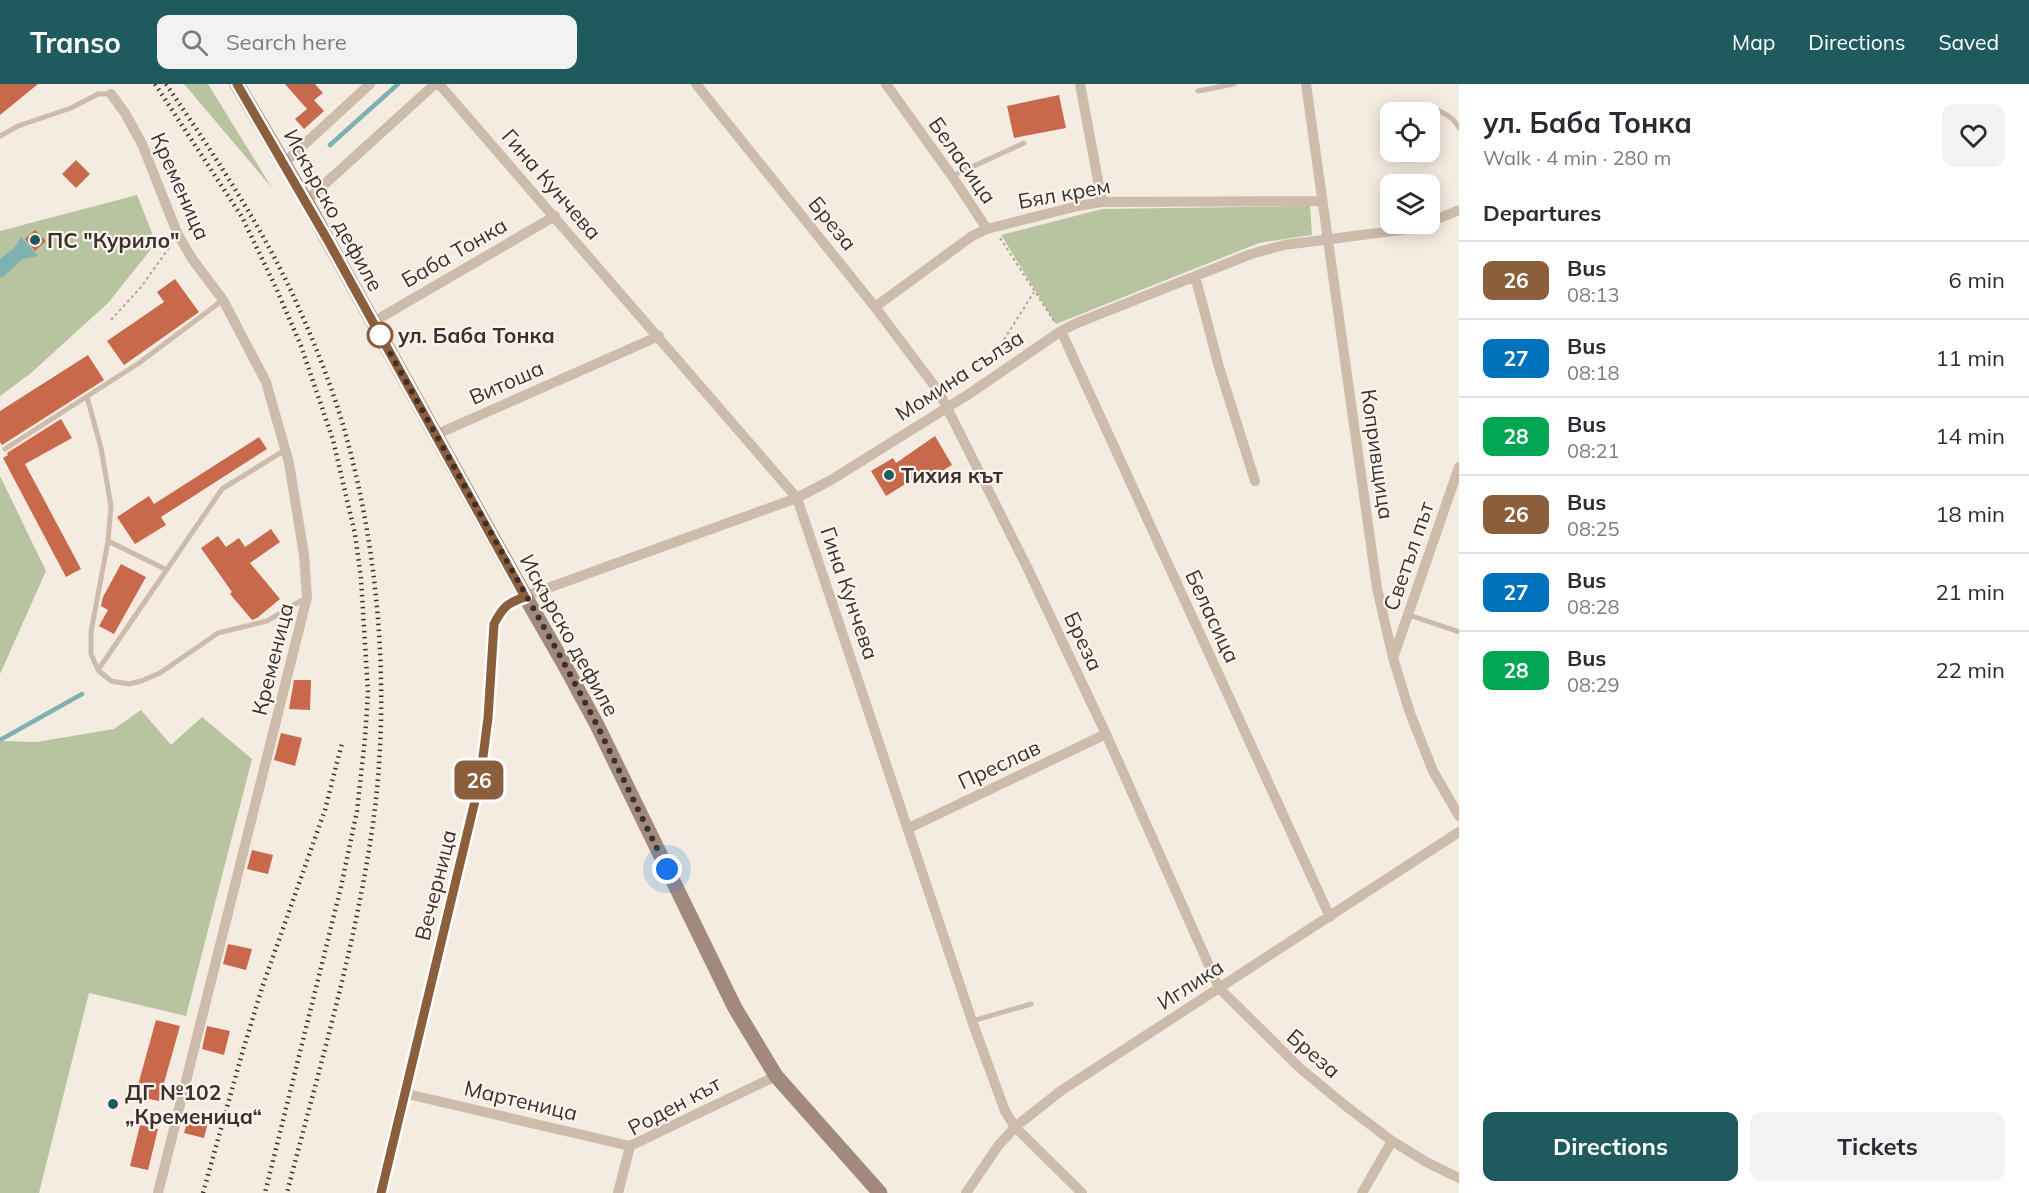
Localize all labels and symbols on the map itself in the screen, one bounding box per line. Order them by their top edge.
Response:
street label: Беласица [924,112,1002,208]
street label: Гина Кунчева [497,123,607,245]
street label: Искърско дефиле [279,124,389,296]
street label: Кременица [146,128,216,244]
street label: Бял крем [1016,172,1112,214]
street label: Бреза [803,191,863,255]
street label: Баба Тонка [397,211,511,293]
place label: ПС "Курило" [47,227,180,253]
marker: ПС "Курило" [28,233,42,247]
marker: ул. Баба Тонка [367,322,393,348]
place label: ул. Баба Тонка [398,322,555,348]
street label: Момина сълза [890,324,1028,426]
street label: Витоша [465,354,547,410]
street label: Копривщица [1356,387,1400,521]
place label: Тихия кът [901,462,1004,488]
marker: Тихия кът [882,468,896,482]
street label: Светъл път [1377,498,1439,614]
street label: Гина Кунчева [815,523,885,663]
street label: Искърско дефиле [515,549,625,721]
street label: Беласица [1180,565,1246,667]
street label: Кременица [246,600,298,718]
street label: Бреза [1059,607,1109,675]
street label: Преслав [954,734,1044,794]
line badge: 26 [452,760,506,800]
street label: Вечерница [409,827,461,943]
your location [652,854,682,884]
street label: Иглика [1152,953,1228,1015]
street label: Бреза [1282,1023,1346,1083]
street label: Роден кът [623,1069,725,1140]
street label: Мартеница [462,1074,580,1126]
place label: ДГ №102 „Кременица“ [125,1079,262,1129]
marker: ДГ №102 „Кременица“ [106,1097,120,1111]

